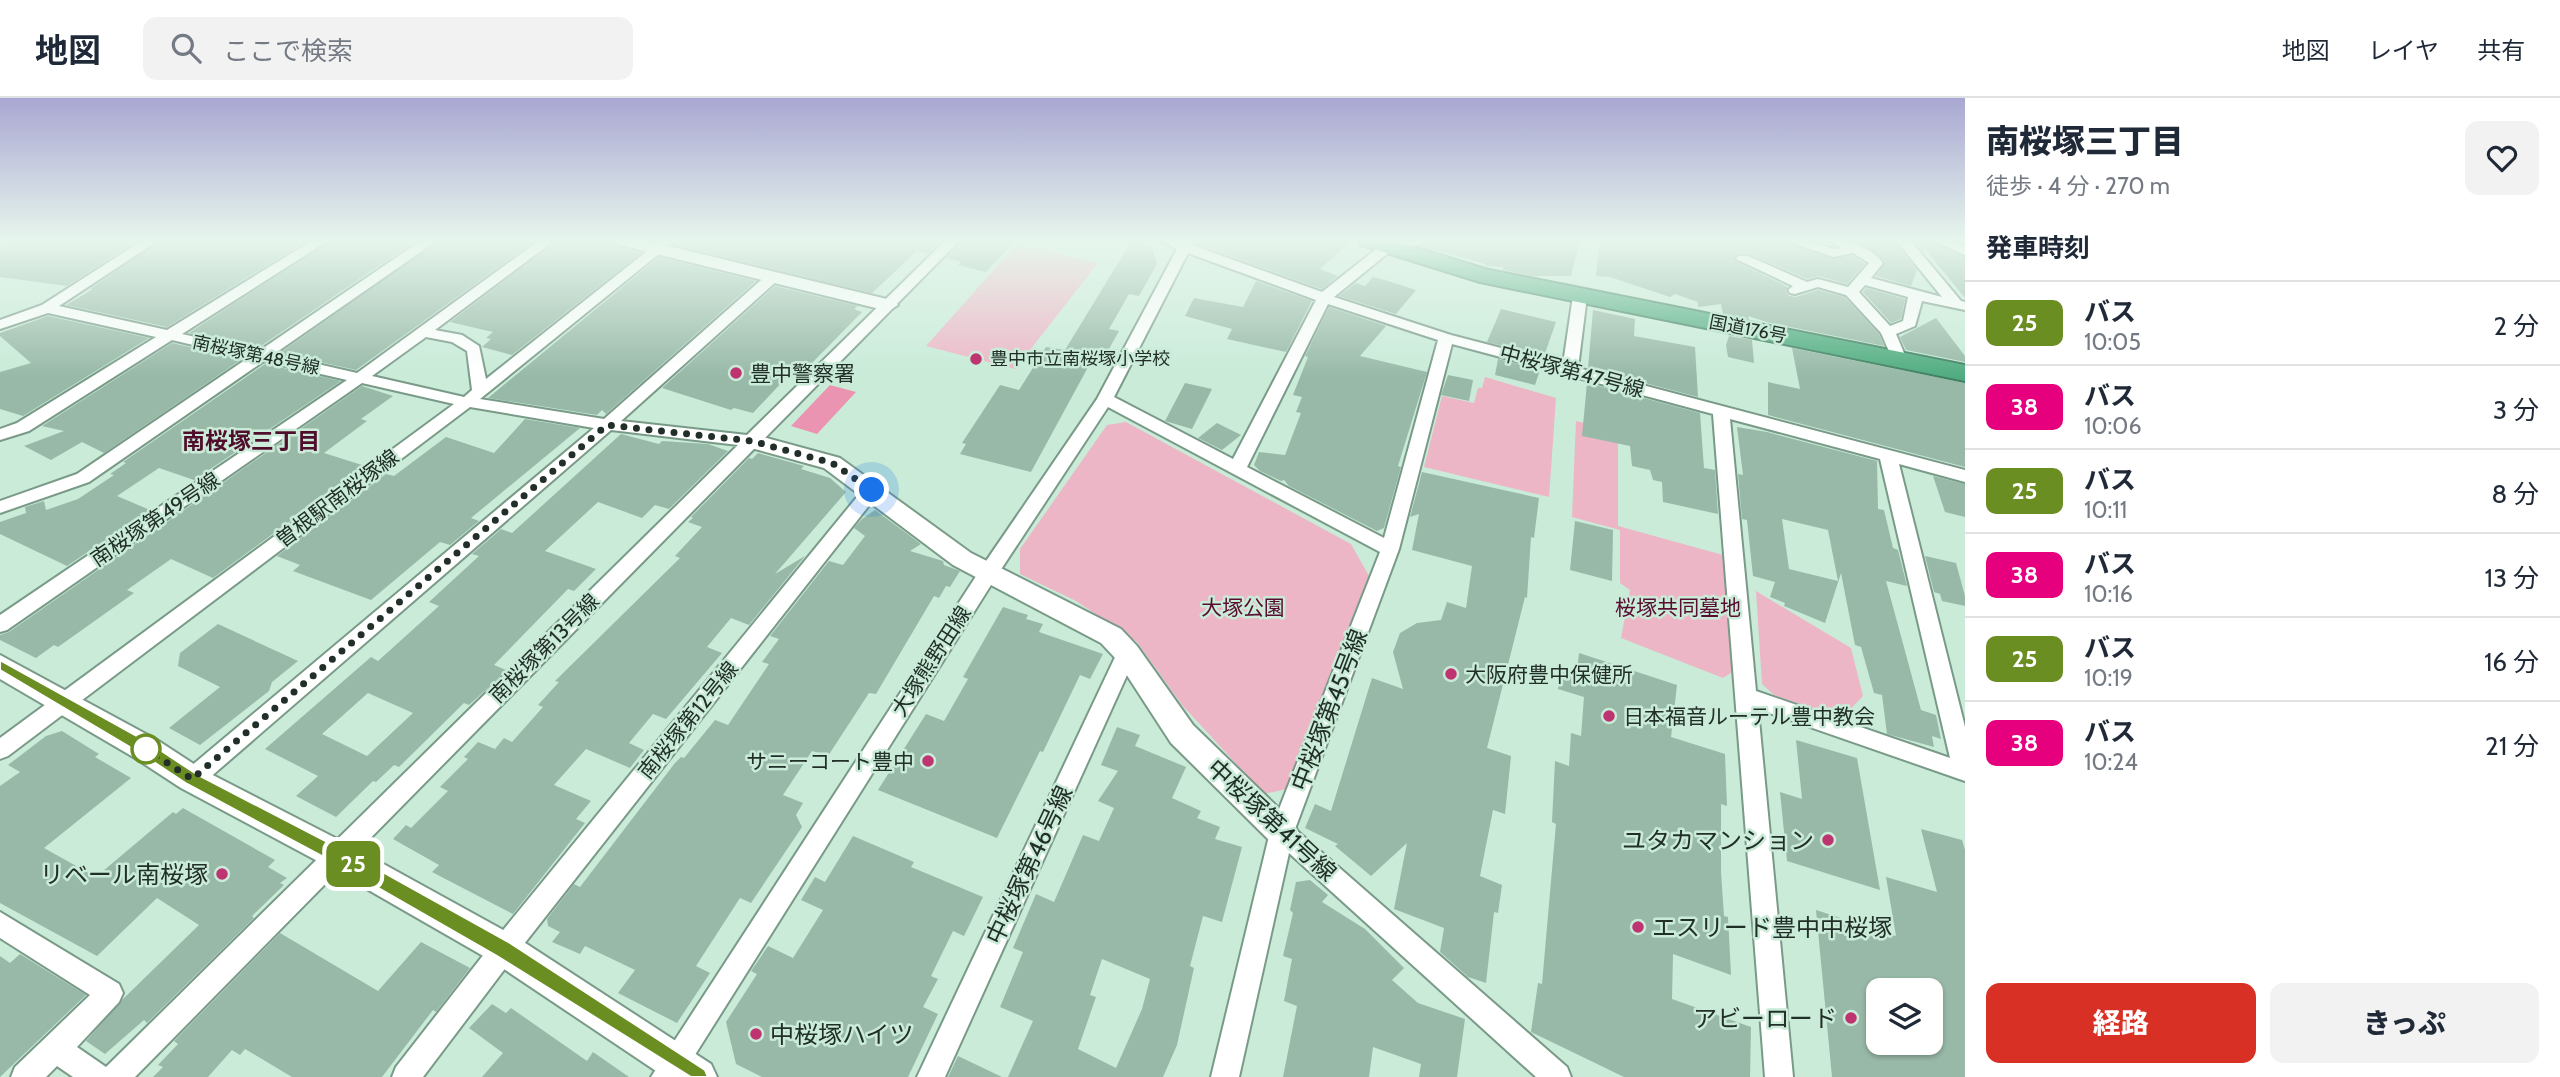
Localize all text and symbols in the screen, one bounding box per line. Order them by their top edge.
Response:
search box [143,17,633,80]
icon: search [167,29,205,67]
text: 地図 [35,30,101,70]
text: ここで検索 [223,35,353,67]
text: 地図 [2282,36,2330,65]
text: レイヤ [2368,36,2439,65]
text: 共有 [2477,36,2525,65]
text: 南桜塚三丁目 [1986,121,2184,161]
button: heart [2465,121,2539,195]
text: 徒歩 · 4 分 · 270 m [1986,172,2170,200]
text: 発車時刻 [1986,232,2090,264]
text: バス [2084,296,2136,328]
text: 25 [2012,308,2037,337]
text: 2 分 [2494,310,2539,342]
street label: 国道176号 [1707,311,1789,347]
text: 10:05 [2084,328,2141,356]
street label: 南桜塚第48号線 [190,331,322,379]
street label: 中桜塚第47号線 [1497,340,1647,402]
place label: 豊中市立南桜塚小学校 [990,348,1170,370]
marker: 豊中市立南桜塚小学校 [968,351,984,367]
place label: 豊中警察署 [750,361,855,386]
marker: 豊中警察署 [728,365,744,381]
text: バス [2084,380,2136,412]
text: 38 [2011,392,2038,421]
text: 3 分 [2493,394,2539,426]
text: 10:06 [2084,412,2141,440]
district label: 南桜塚三丁目 [182,427,320,455]
street label: 曽根駅南桜塚線 [271,444,403,552]
text: バス [2084,464,2136,496]
street label: 南桜塚第49号線 [86,467,224,571]
your location [854,472,889,507]
text: 25 [2012,476,2037,505]
text: 8 分 [2491,478,2539,510]
text: 10:11 [2084,496,2127,524]
text: バス [2084,548,2136,580]
text: 38 [2011,560,2038,589]
text: 13 分 [2485,562,2539,594]
text: 10:16 [2084,580,2133,608]
street label: 南桜塚第13号線 [484,588,604,708]
park label: 大塚公園 [1201,595,1285,620]
park label: 桜塚共同墓地 [1615,595,1741,620]
street label: 大塚熊野田線 [886,601,976,721]
street label: 中桜塚第45号線 [1285,625,1373,795]
text: バス [2084,632,2136,664]
text: 25 [2012,644,2037,673]
text: 16 分 [2484,646,2539,678]
street label: 南桜塚第12号線 [633,656,743,784]
place label: 大阪府豊中保健所 [1465,662,1633,687]
text: 10:19 [2084,664,2133,692]
marker: 大阪府豊中保健所 [1443,666,1459,682]
place label: 日本福音ルーテル豊中教会 [1623,704,1875,729]
marker: 日本福音ルーテル豊中教会 [1601,708,1617,724]
text: バス [2084,716,2136,748]
text: 38 [2011,728,2038,757]
text: 21 分 [2485,730,2539,762]
unlabelled marker [131,734,161,764]
text: 10:24 [2084,748,2138,776]
place label: サニーコート豊中 [746,749,914,774]
marker: サニーコート豊中 [920,753,936,769]
street label: 中桜塚第41号線 [1202,753,1342,887]
street label: 中桜塚第46号線 [980,781,1078,949]
place label: ユタカマンション [1622,826,1814,855]
marker: ユタカマンション [1820,832,1836,848]
line badge: 25 [322,841,384,887]
text: 25 [340,849,366,878]
place label: リベール南桜塚 [40,860,208,889]
marker: リベール南桜塚 [214,866,230,882]
place label: エスリード豊中中桜塚 [1652,913,1892,942]
marker: エスリード豊中中桜塚 [1630,919,1646,935]
map controls [1866,978,1943,1055]
button: layers [1866,978,1943,1055]
button: 経路 [1986,983,2256,1063]
button: きっぷ [2270,983,2539,1063]
place label: アビーロード [1693,1004,1837,1033]
marker: アビーロード [1843,1010,1859,1026]
place label: 中桜塚ハイツ [770,1020,914,1049]
marker: 中桜塚ハイツ [748,1026,764,1042]

